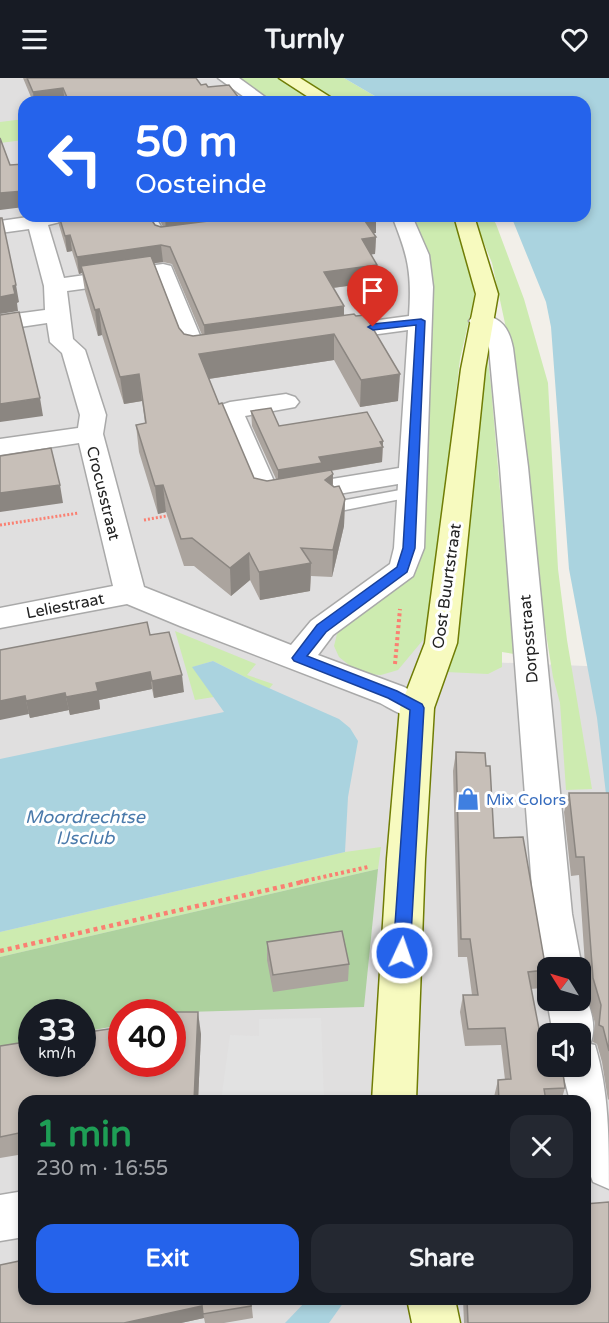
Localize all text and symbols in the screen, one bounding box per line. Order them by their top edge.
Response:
icon: menu [18,23,51,56]
text: Turnly [265,23,344,56]
icon: heart [558,23,591,56]
text: 50 m [135,117,237,168]
icon: left [36,120,114,198]
text: Oosteinde [135,168,267,201]
pin [347,265,398,327]
icon: arrive [356,274,389,307]
street label: Crocusstraat [82,444,124,542]
street label: Oost Buurtstraat [428,522,466,650]
street label: Leliestraat [24,589,106,623]
street label: Dorpsstraat [515,594,543,684]
shop icon: Mix Colors [455,786,481,812]
place label: Mix Colors [486,790,566,810]
water label: Moordrechtse IJsclub [25,806,146,849]
position arrow [370,921,434,985]
north arrow [537,957,591,1011]
map controls [537,957,591,1077]
speed limit sign: 40 [108,999,186,1077]
text: 33 [38,1012,76,1049]
button: sound [537,1023,591,1077]
text: km/h [38,1044,76,1062]
text: 1 min [36,1113,132,1156]
button: close [510,1115,573,1178]
text: 230 m · 16:55 [36,1157,168,1181]
button: Exit [36,1224,299,1293]
button: Share [311,1224,573,1293]

